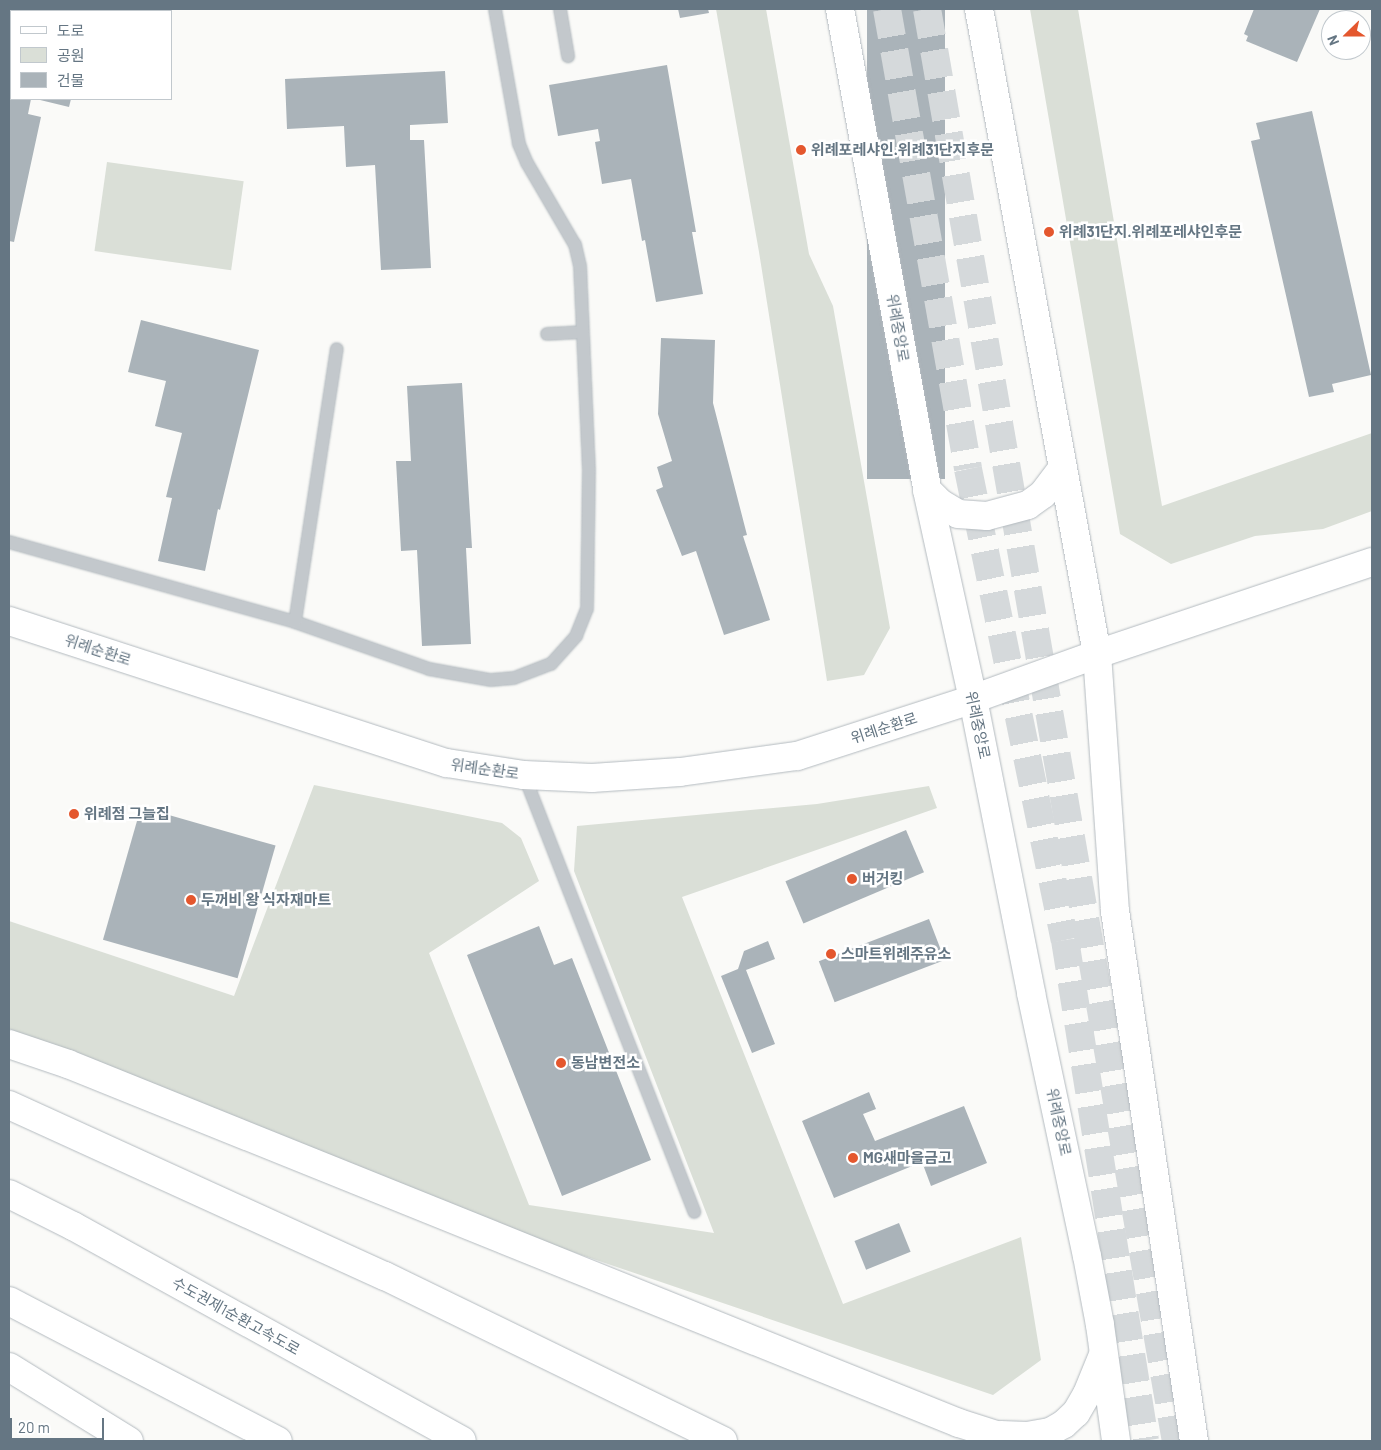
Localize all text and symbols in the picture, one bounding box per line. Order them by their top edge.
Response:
legend [10,10,172,100]
north arrow [1321,10,1371,60]
text: 도로 [57,21,85,39]
text: N [1323,33,1342,48]
text: 공원 [57,46,85,64]
text: 건물 [57,71,85,89]
place label: 위례포레샤인.위례31단지후문 [811,141,994,159]
marker: 위례포레샤인.위례31단지후문 [795,144,807,156]
place label: 위례31단지.위례포레샤인후문 [1059,223,1242,241]
marker: 위례31단지.위례포레샤인후문 [1043,226,1055,238]
street label: 위례중앙로 [883,292,913,364]
street label: 위례순환로 [62,631,134,669]
street label: 위례중앙로 [962,689,994,761]
street label: 위례순환로 [848,709,920,747]
street label: 위례순환로 [450,755,520,783]
place label: 위례점 그늘집 [84,805,170,823]
marker: 위례점 그늘집 [68,808,80,820]
place label: 버거킹 [862,870,903,888]
marker: 버거킹 [846,873,858,885]
place label: 두꺼비 왕 식자재마트 [201,891,331,909]
marker: 두꺼비 왕 식자재마트 [185,894,197,906]
place label: 스마트위례주유소 [841,945,951,963]
marker: 스마트위례주유소 [825,948,837,960]
place label: 동남변전소 [571,1054,640,1072]
marker: 동남변전소 [555,1057,567,1069]
street label: 위례중앙로 [1043,1086,1075,1158]
place label: MG새마을금고 [863,1149,952,1167]
marker: MG새마을금고 [847,1152,859,1164]
street label: 수도권제1순환고속도로 [169,1273,303,1359]
scale bar [12,1408,106,1440]
text: 20 m [18,1418,50,1436]

